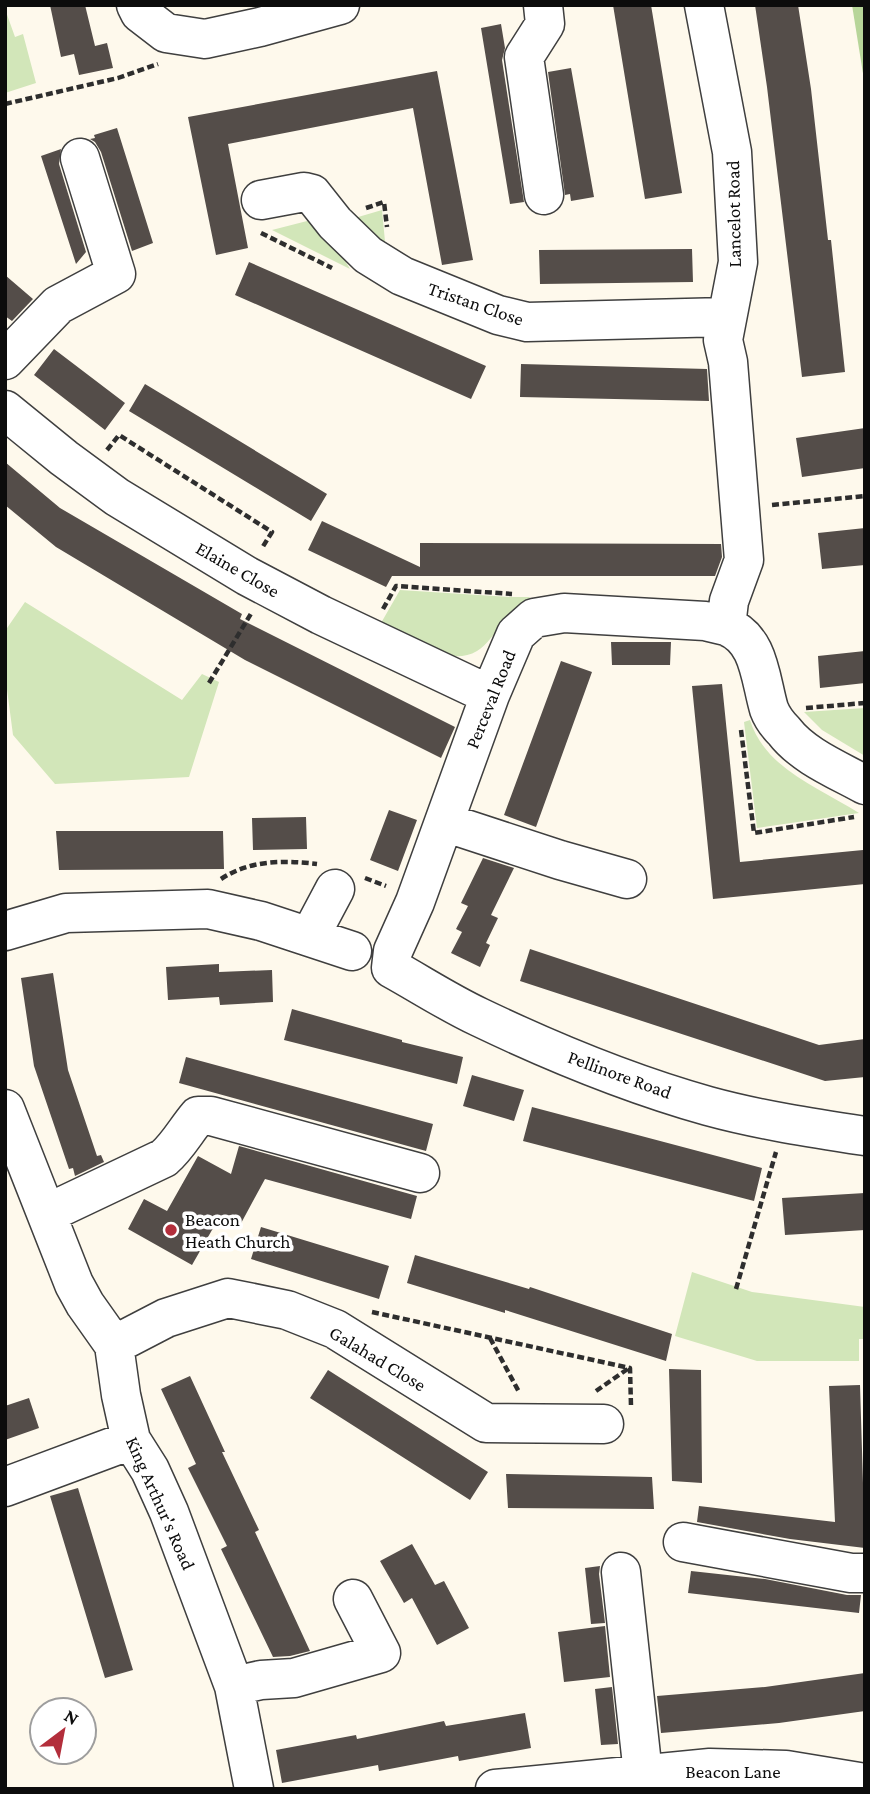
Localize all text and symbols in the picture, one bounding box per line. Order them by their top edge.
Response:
street label: Lancelot Road [722,160,745,268]
street label: Tristan Close [425,277,526,330]
street label: Elaine Close [192,537,283,602]
street label: Perceval Road [461,647,520,752]
street label: Pellinore Road [565,1046,675,1103]
place label: Beacon Heath Church [185,1209,291,1252]
marker: Beacon Heath Church [163,1222,179,1238]
street label: Galahad Close [326,1321,430,1395]
street label: King Arthur's Road [122,1433,199,1573]
north arrow [28,1696,98,1766]
text: N [61,1705,83,1729]
street label: Beacon Lane [685,1761,781,1782]

